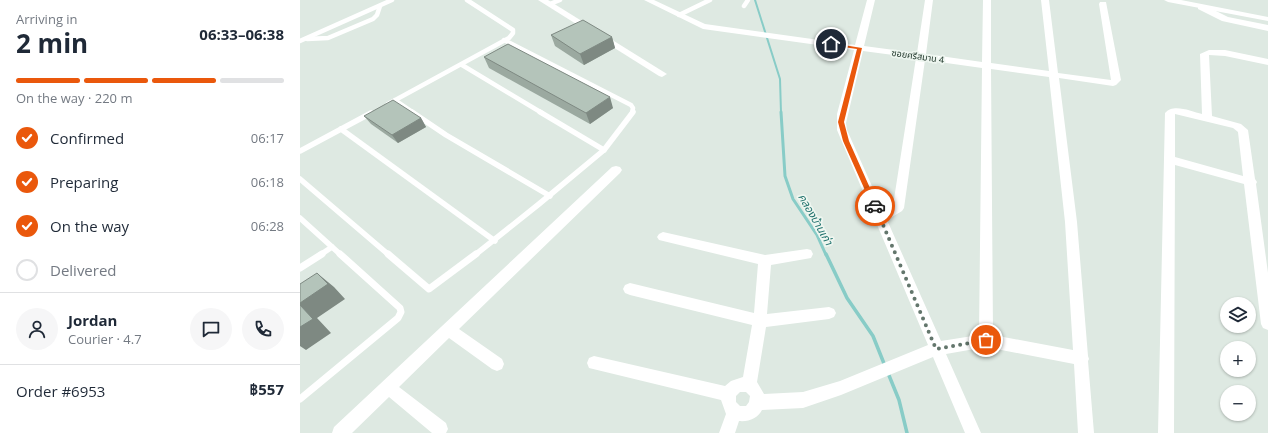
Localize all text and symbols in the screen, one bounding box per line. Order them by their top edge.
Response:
text: Arriving in [16,10,78,28]
text: 06:33–06:38 [199,24,284,44]
text: 2 min [16,25,88,61]
pin [814,27,848,61]
icon: home [820,33,842,55]
street label: ซอยศรีสมาน 4 [891,46,945,66]
text: On the way · 220 m [16,89,132,107]
icon: check [16,127,38,149]
text: Confirmed [50,128,124,148]
text: 06:17 [251,129,284,147]
icon: check [16,171,38,193]
text: Preparing [50,172,118,192]
text: 06:18 [251,173,284,191]
courier [855,186,895,226]
water label: คลองบ้านเก่า [795,190,837,248]
icon: car [864,195,886,217]
icon: check [16,215,38,237]
text: On the way [50,216,129,236]
text: 06:28 [251,217,284,235]
text: Delivered [50,260,117,280]
map controls [1220,297,1256,421]
button: layers [1220,297,1256,333]
button: person [16,308,58,350]
button: chat [190,308,232,350]
button: phone [242,308,284,350]
text: Jordan [68,310,117,330]
pin [969,323,1003,357]
icon: bag [975,329,997,351]
text: Courier · 4.7 [68,330,142,348]
button: + [1220,341,1256,377]
text: ฿557 [250,379,284,399]
text: Order #6953 [16,381,105,401]
button: − [1220,385,1256,421]

